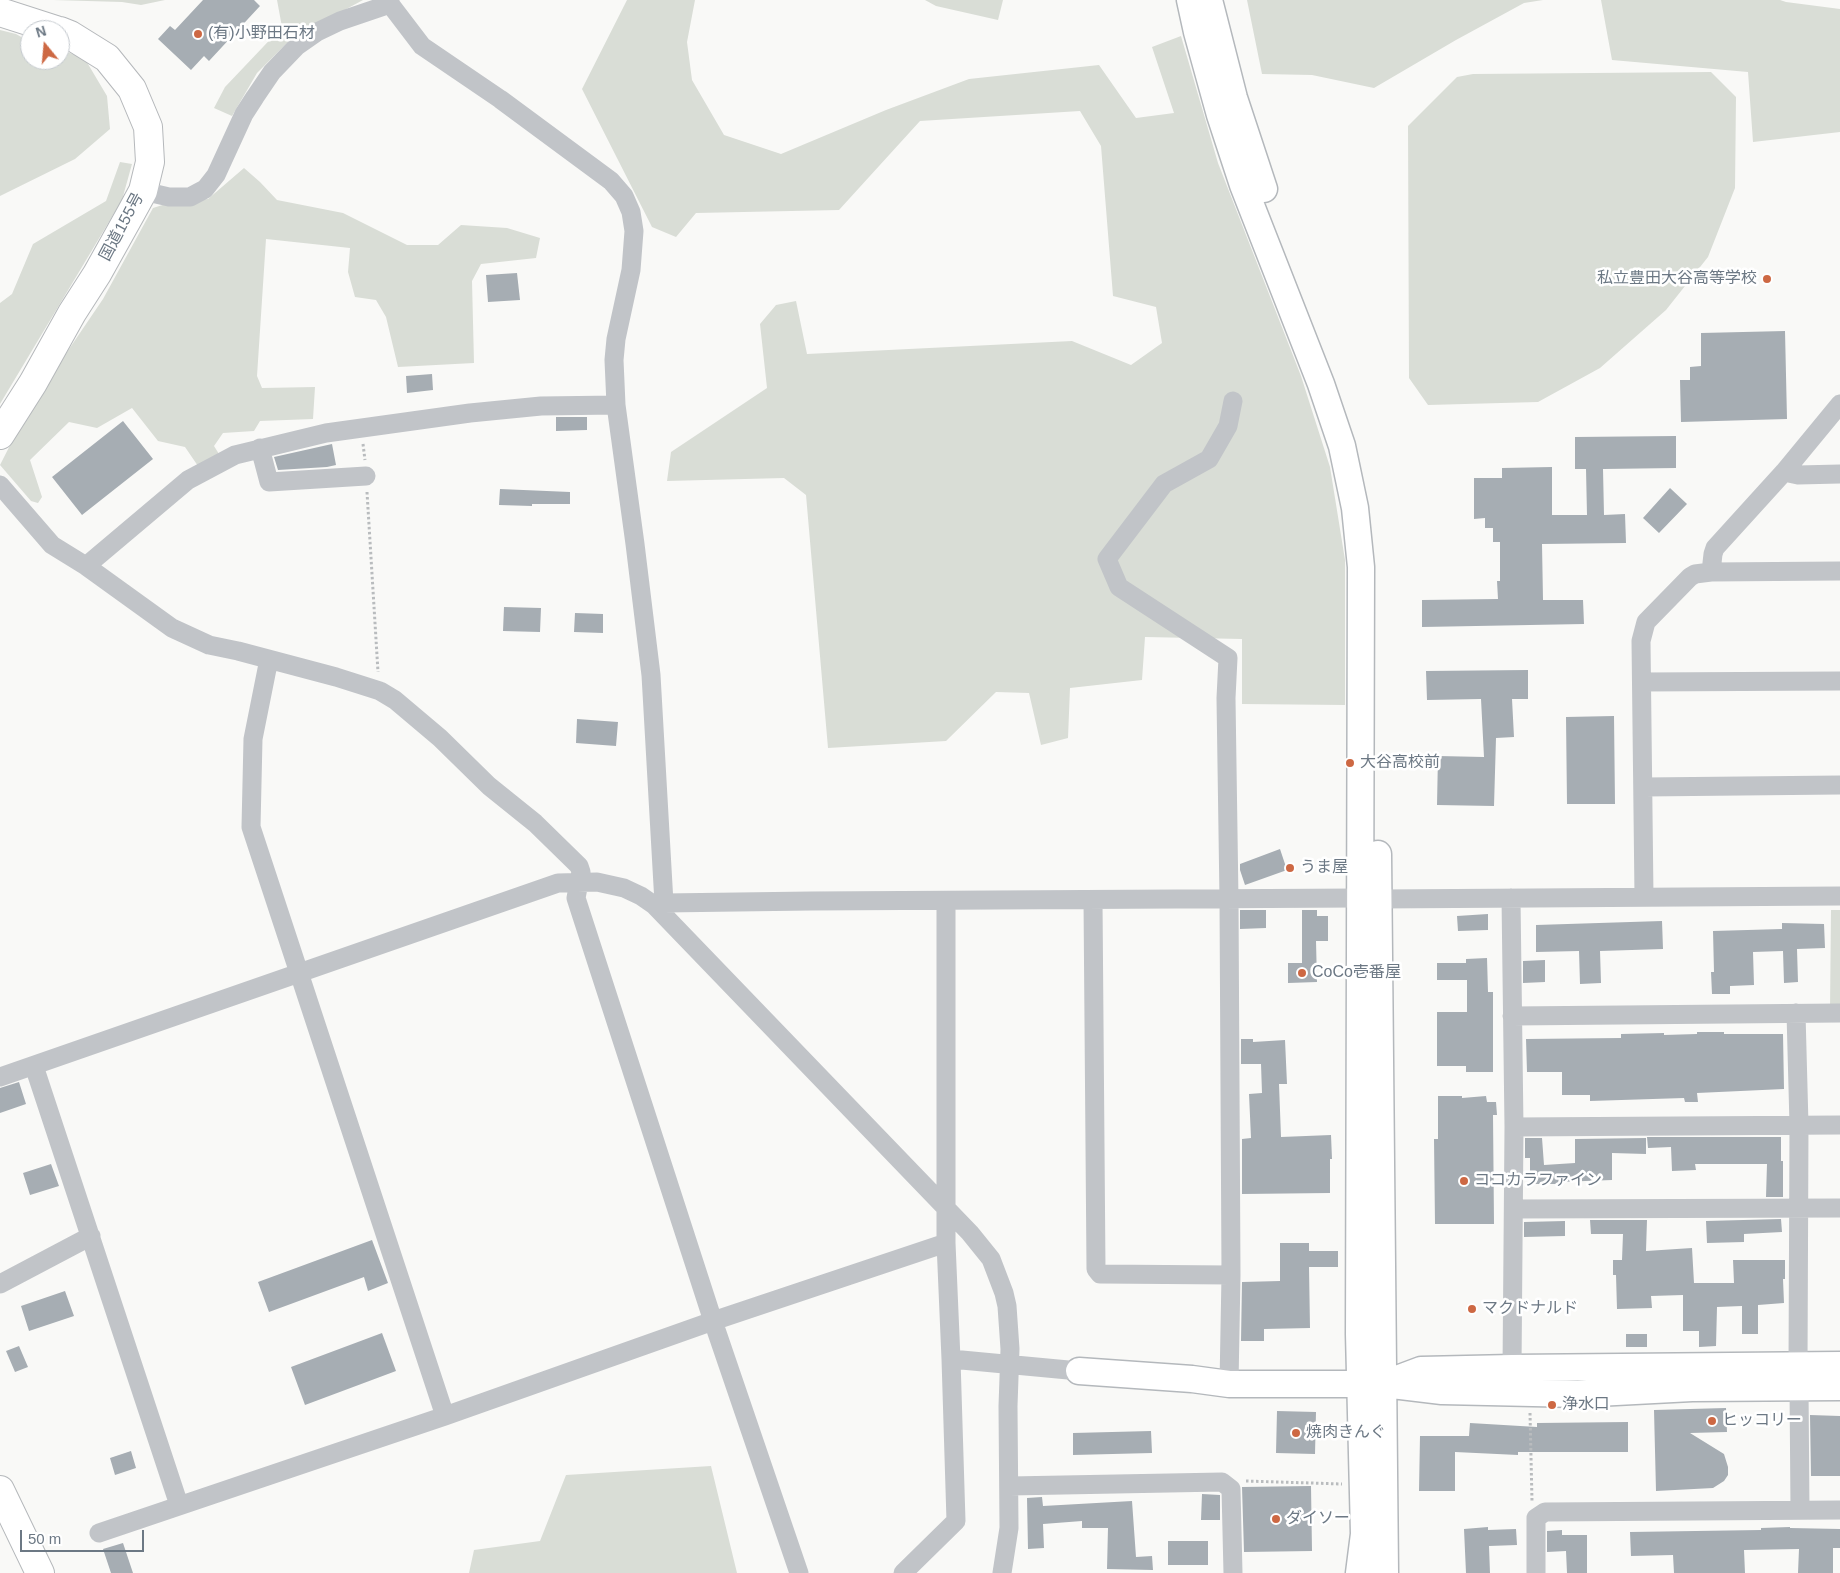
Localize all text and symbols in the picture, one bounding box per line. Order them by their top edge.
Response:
north arrow [20,20,70,70]
text: N [34,22,48,41]
place label: (有)小野田石材 [208,24,315,44]
marker: (有)小野田石材 [192,28,204,40]
street label: 国道155号 [96,190,148,264]
place label: 私立豊田大谷高等学校 [1597,269,1757,289]
marker: 私立豊田大谷高等学校 [1761,273,1773,285]
place label: 大谷高校前 [1360,753,1440,773]
marker: 大谷高校前 [1344,757,1356,769]
place label: うま屋 [1300,858,1348,878]
marker: うま屋 [1284,862,1296,874]
place label: CoCo壱番屋 [1312,963,1401,983]
marker: CoCo壱番屋 [1296,967,1308,979]
place label: ココカラファイン [1474,1171,1602,1191]
marker: ココカラファイン [1458,1175,1470,1187]
place label: マクドナルド [1482,1299,1578,1319]
marker: マクドナルド [1466,1303,1478,1315]
place label: 浄水口 [1562,1395,1610,1415]
marker: 浄水口 [1546,1399,1558,1411]
place label: ヒッコリー [1722,1411,1802,1431]
marker: ヒッコリー [1706,1415,1718,1427]
place label: 焼肉きんぐ [1306,1423,1386,1443]
marker: 焼肉きんぐ [1290,1427,1302,1439]
place label: ダイソー [1286,1509,1350,1529]
marker: ダイソー [1270,1513,1282,1525]
scale bar [22,1520,146,1552]
text: 50 m [28,1530,61,1547]

